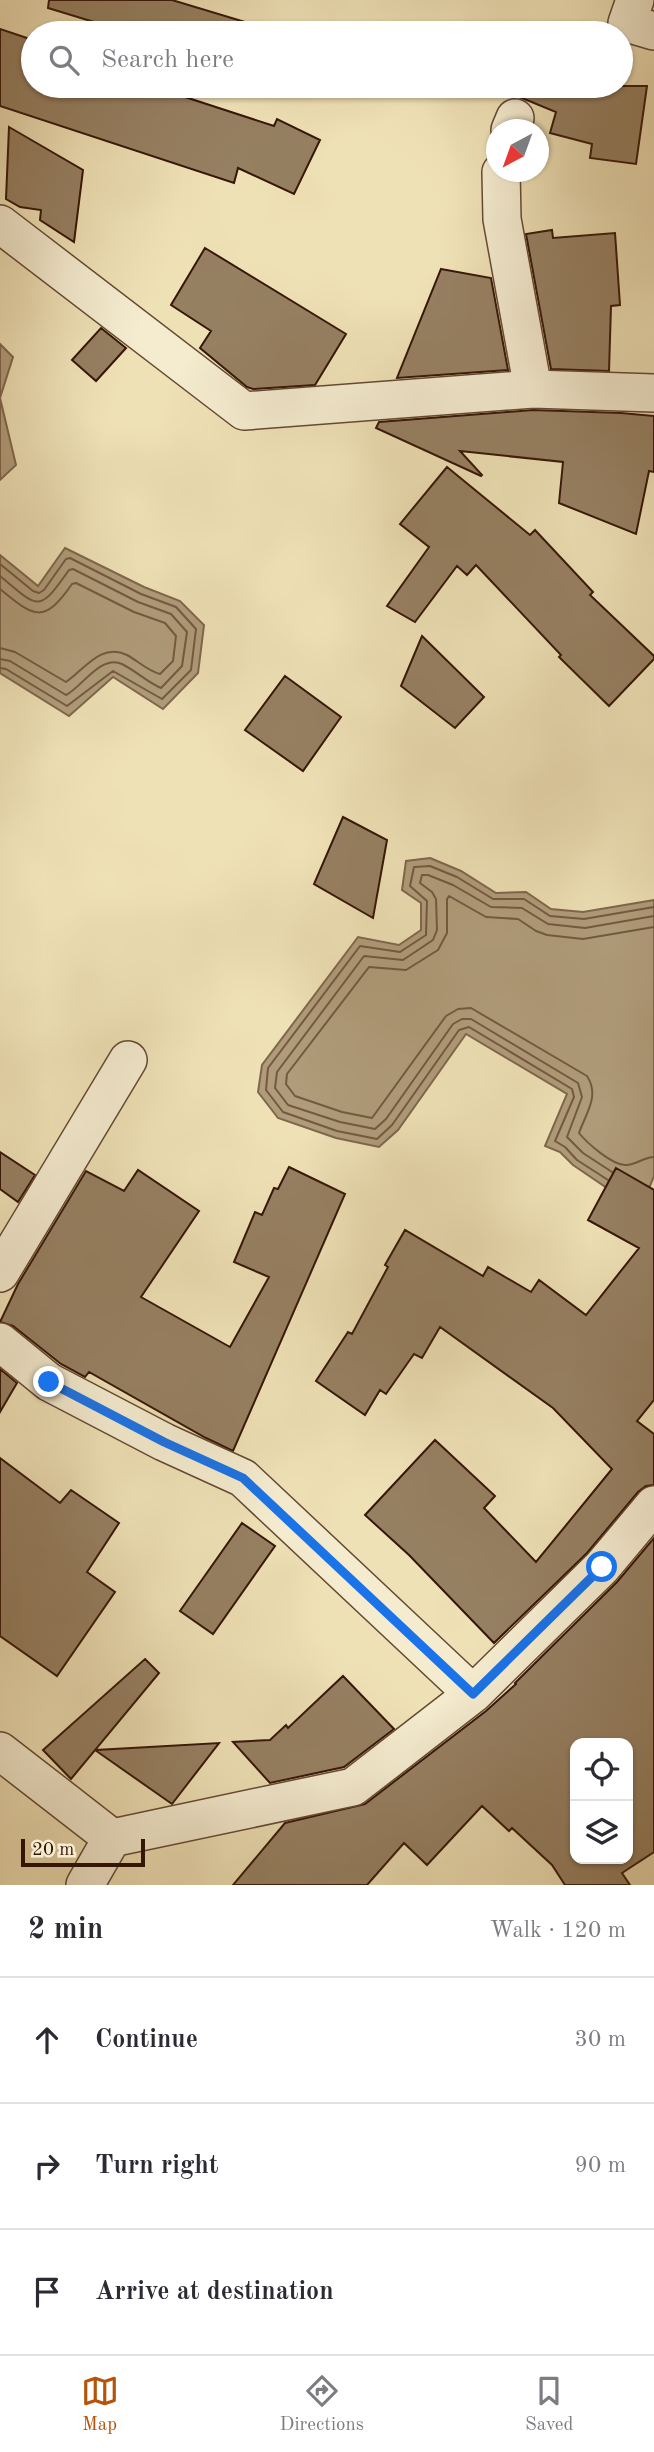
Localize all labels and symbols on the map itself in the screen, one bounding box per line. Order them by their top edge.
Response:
north arrow [486,119,549,182]
route end [33,1366,64,1397]
route start [586,1551,617,1582]
scale bar [21,1836,145,1868]

